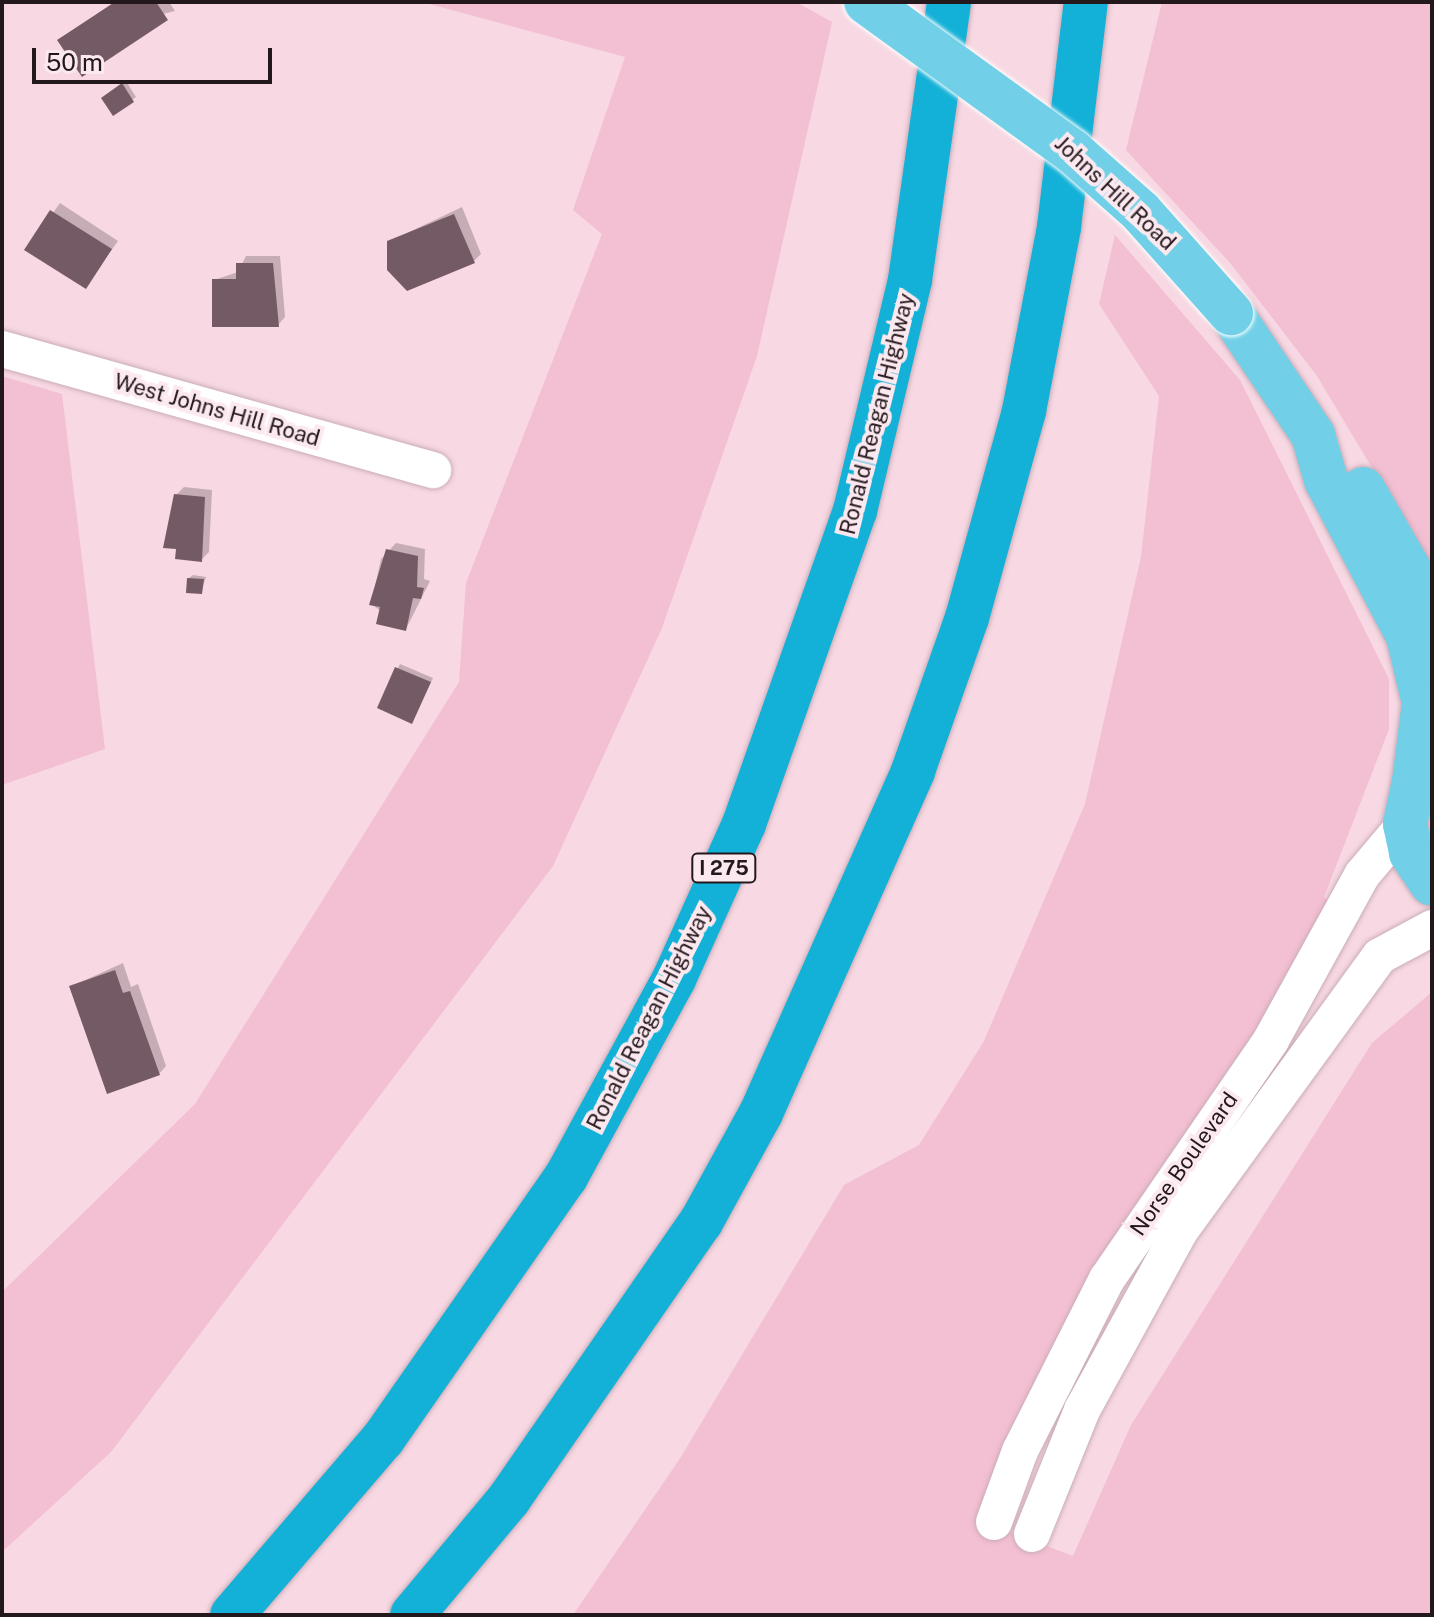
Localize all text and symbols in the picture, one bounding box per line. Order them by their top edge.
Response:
scale bar [36,32,276,82]
text: 50 m [46,48,103,76]
street label: Johns Hill Road [1049,130,1181,256]
street label: Ronald Reagan Highway [834,291,920,537]
street label: West Johns Hill Road [111,368,323,452]
road number: I 275 [690,852,758,884]
street label: Ronald Reagan Highway [581,902,717,1134]
street label: Norse Boulevard [1125,1087,1243,1241]

